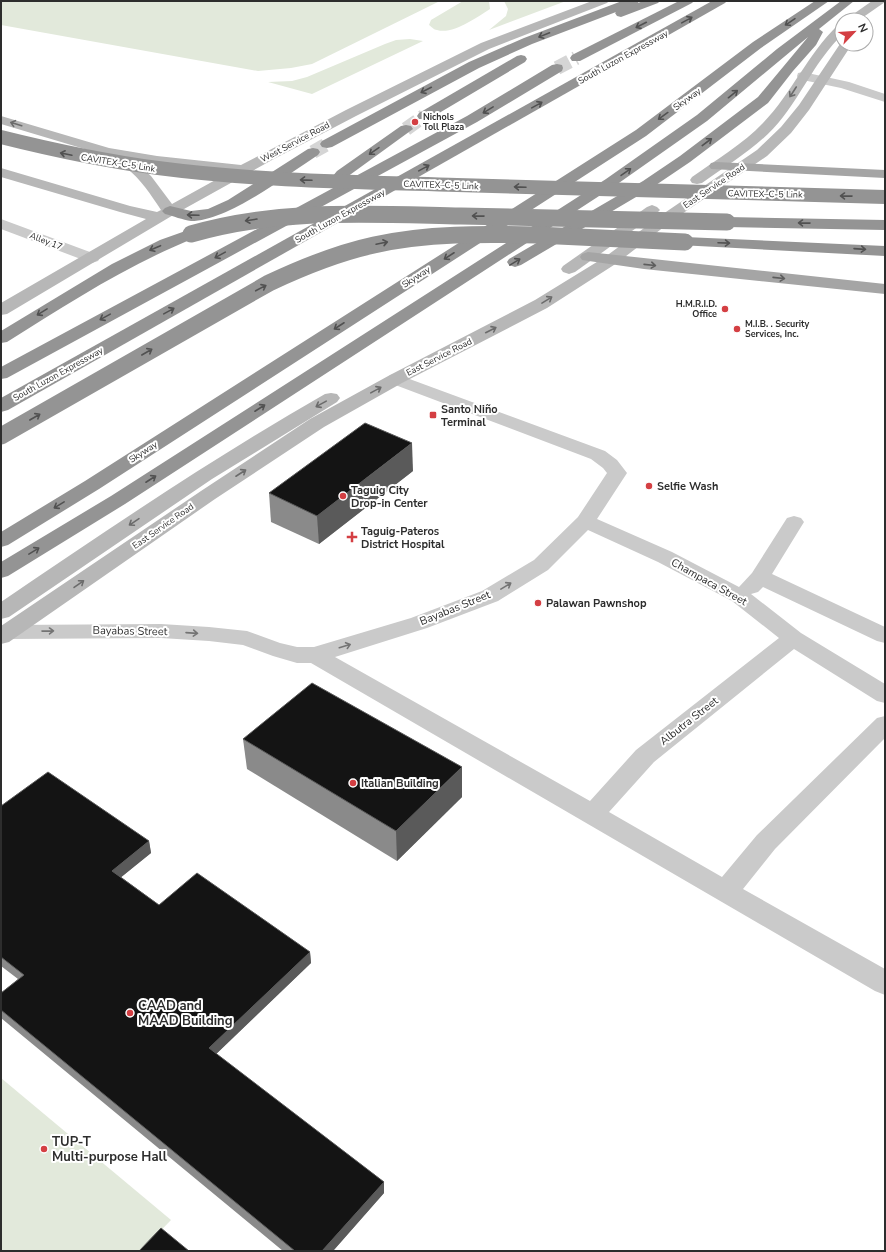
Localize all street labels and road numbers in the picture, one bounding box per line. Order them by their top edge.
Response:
street label: South Luzon Expressway [576,27,670,87]
street label: Skyway [671,85,704,113]
street label: West Service Road [258,119,332,165]
street label: CAVITEX–C-5 Link [80,151,157,175]
street label: East Service Road [681,161,747,211]
street label: CAVITEX–C-5 Link [403,178,479,192]
street label: South Luzon Expressway [293,186,387,246]
street label: CAVITEX–C-5 Link [727,187,803,201]
street label: Alley 17 [28,229,64,253]
street label: Skyway [400,263,433,291]
street label: East Service Road [404,335,474,379]
street label: South Luzon Expressway [11,344,105,404]
street label: Skyway [127,438,160,466]
street label: East Service Road [130,500,196,552]
street label: Champaca Street [668,555,750,609]
street label: Bayabas Street [417,587,493,629]
street label: Bayabas Street [92,623,168,639]
street label: Albutra Street [657,693,721,749]

